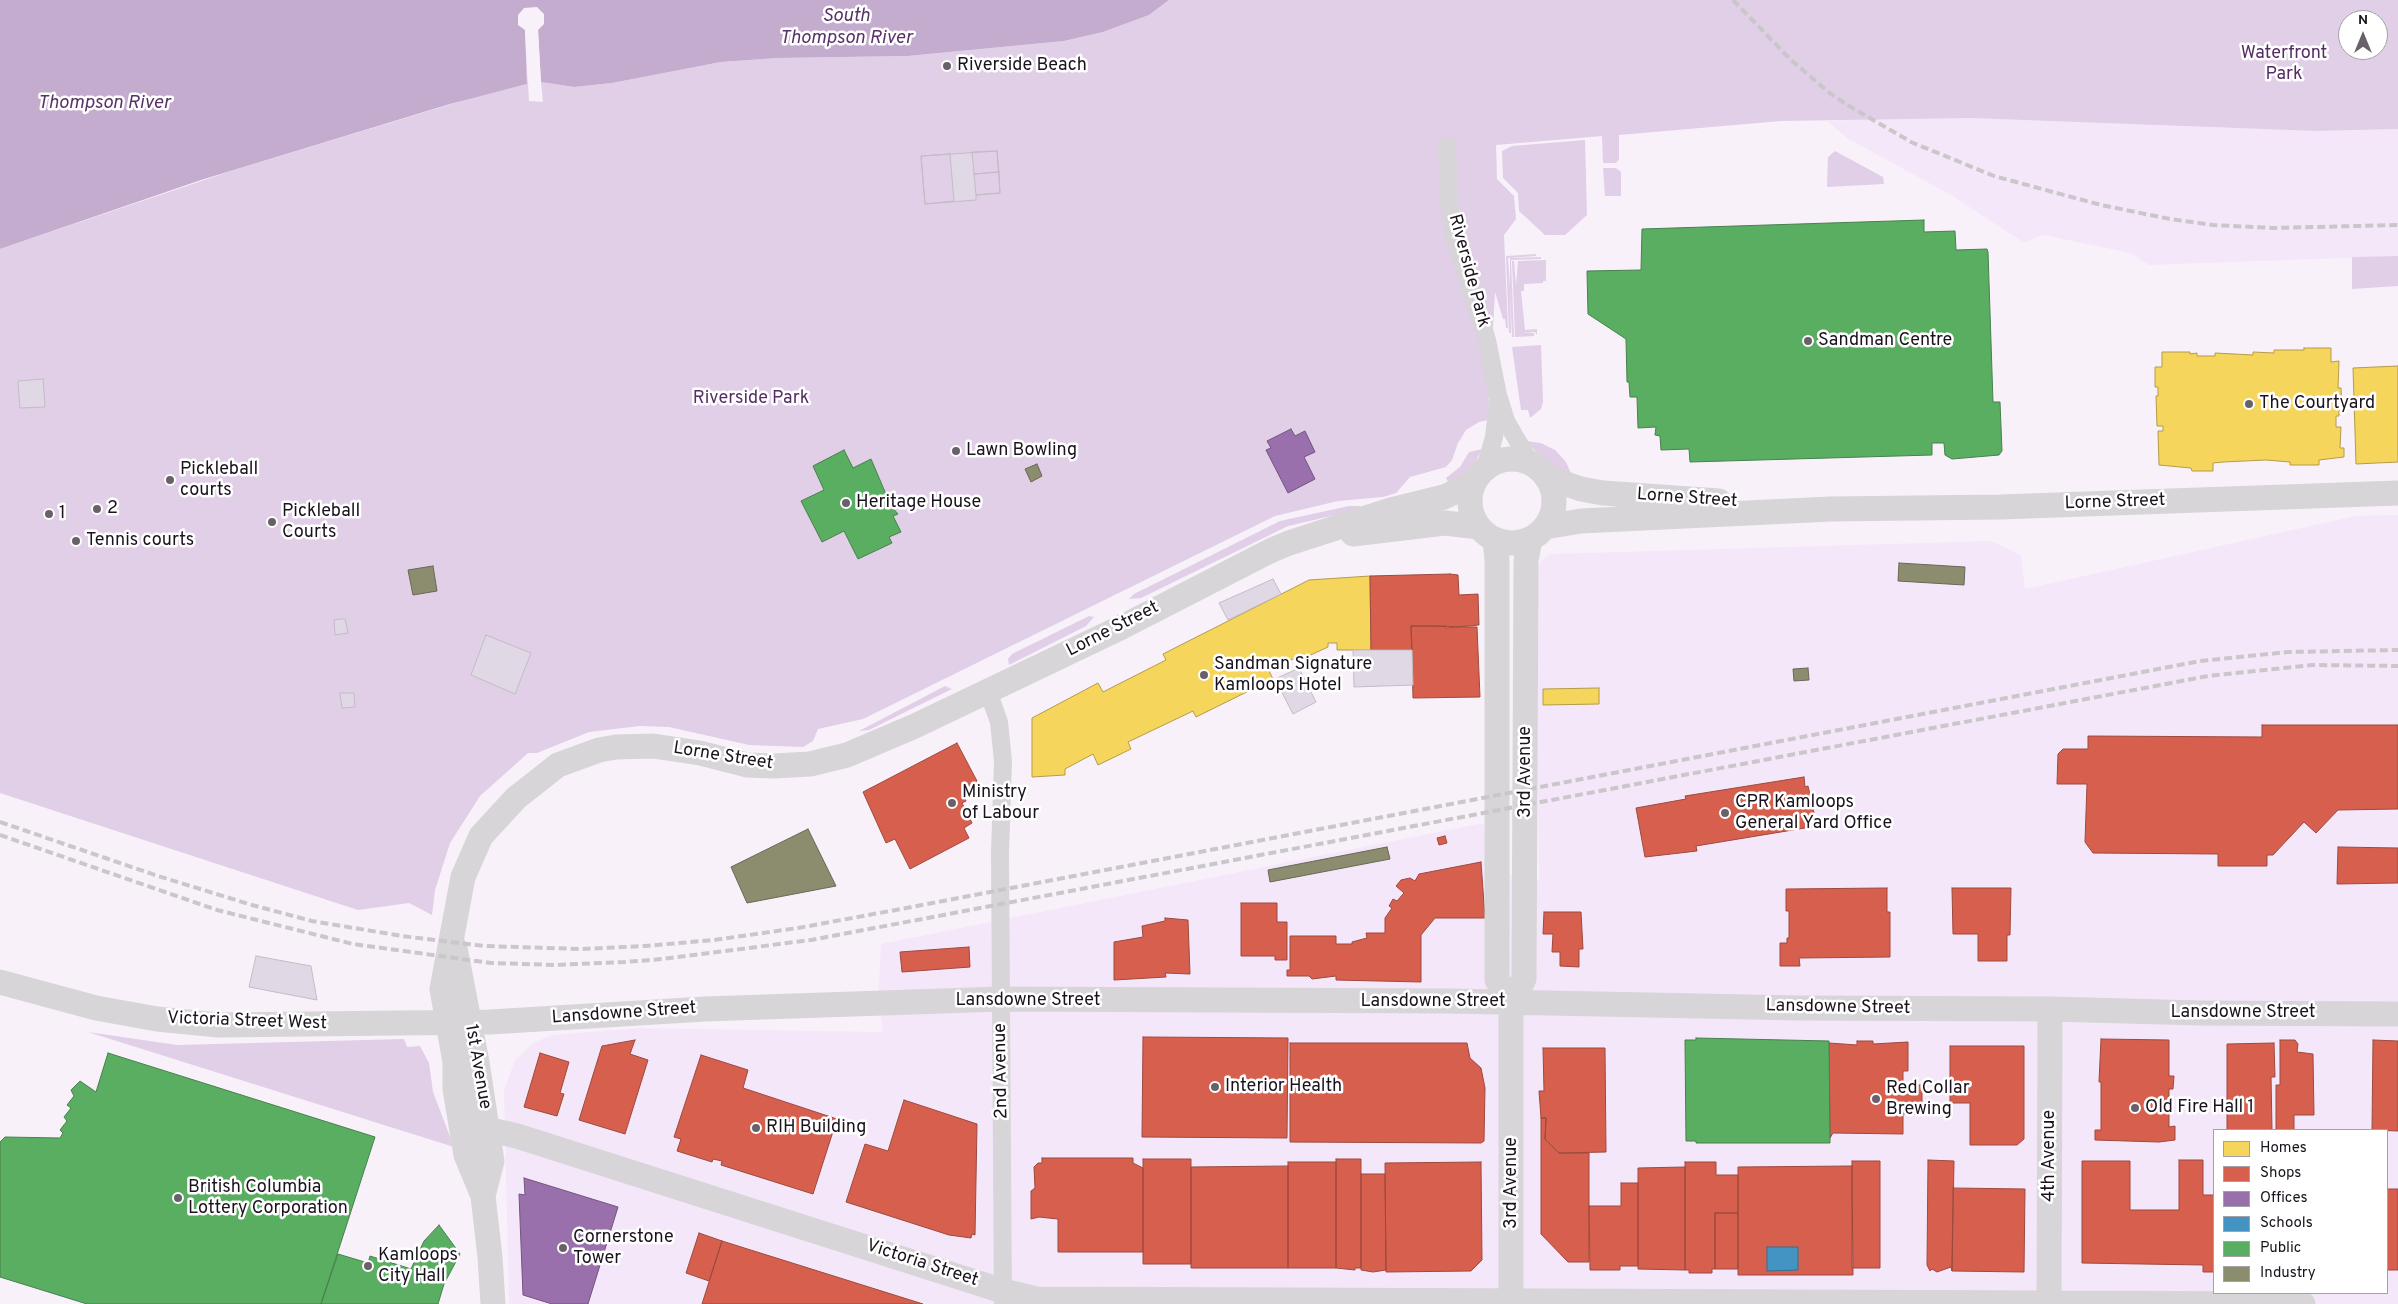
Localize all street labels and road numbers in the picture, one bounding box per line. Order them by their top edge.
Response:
street label: Riverside Park [1442,212,1494,330]
street label: Lorne Street [1636,485,1738,513]
street label: Lorne Street [2064,490,2166,516]
street label: Lorne Street [1063,597,1163,663]
street label: 3rd Avenue [1515,726,1537,818]
street label: Lorne Street [672,738,774,776]
street label: Lansdowne Street [956,990,1100,1012]
street label: Lansdowne Street [1361,991,1505,1013]
street label: Lansdowne Street [1765,996,1911,1020]
street label: Lansdowne Street [551,998,697,1030]
street label: Lansdowne Street [2171,1002,2315,1024]
street label: Victoria Street West [167,1008,327,1036]
street label: 1st Avenue [459,1023,495,1111]
street label: 2nd Avenue [990,1023,1014,1119]
street label: 4th Avenue [2039,1110,2061,1202]
street label: 3rd Avenue [1501,1137,1523,1229]
street label: Victoria Street [863,1236,981,1292]

